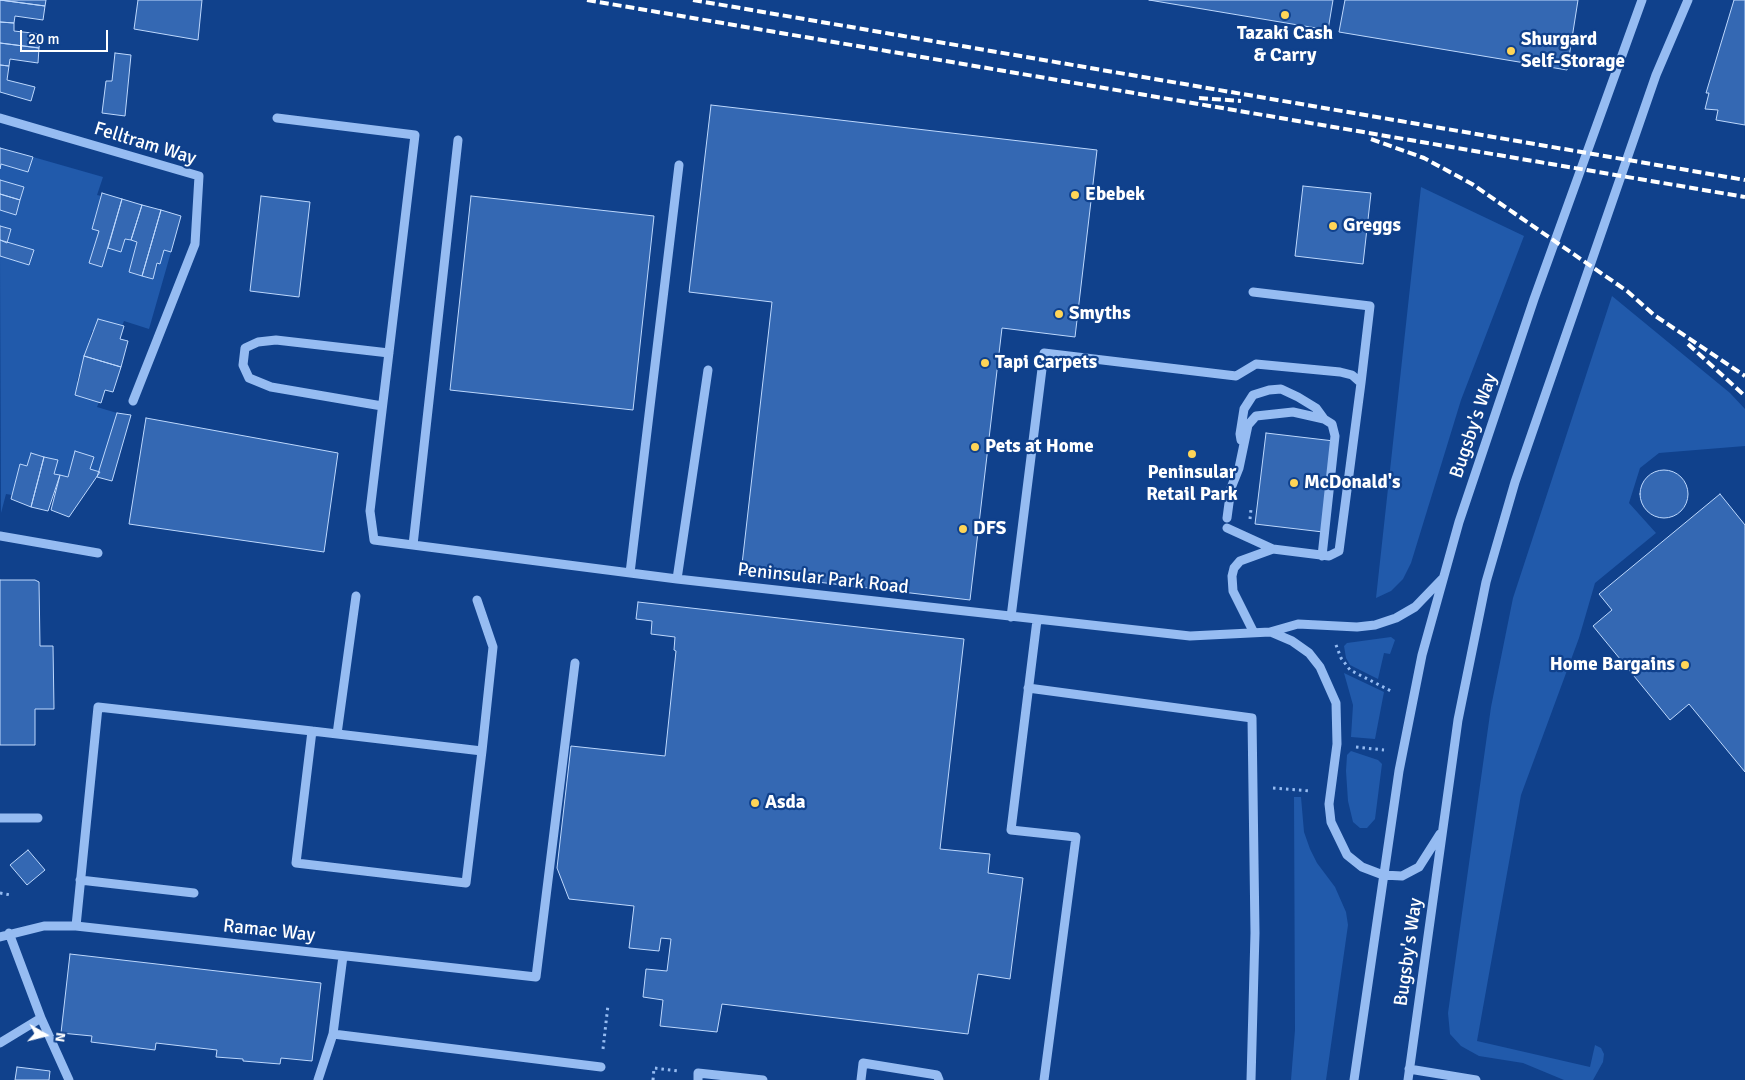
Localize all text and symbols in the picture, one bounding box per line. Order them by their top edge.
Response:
marker: Tazaki Cash & Carry [1279,9,1291,21]
scale bar [22,20,110,52]
place label: Tazaki Cash & Carry [1237,23,1333,67]
place label: Shurgard Self-Storage [1521,29,1625,73]
text: 20 m [28,30,59,48]
marker: Shurgard Self-Storage [1505,45,1517,57]
street label: Felltram Way [91,118,199,170]
place label: Ebebek [1085,184,1145,206]
marker: Ebebek [1069,189,1081,201]
place label: Greggs [1343,215,1401,237]
marker: Greggs [1327,220,1339,232]
place label: Smyths [1069,303,1131,325]
marker: Smyths [1053,308,1065,320]
place label: Tapi Carpets [995,352,1097,374]
marker: Tapi Carpets [979,357,991,369]
street label: Bugsby's Way [1445,371,1503,481]
place label: Pets at Home [985,436,1094,458]
marker: Pets at Home [969,441,981,453]
marker: Peninsular Retail Park [1186,448,1198,460]
place label: Peninsular Retail Park [1146,462,1238,506]
place label: McDonald's [1304,472,1400,494]
marker: McDonald's [1288,477,1300,489]
place label: DFS [973,518,1006,540]
marker: DFS [957,523,969,535]
street label: Peninsular Park Road [736,559,910,599]
place label: Home Bargains [1550,654,1675,676]
marker: Home Bargains [1679,659,1691,671]
place label: Asda [765,792,806,814]
marker: Asda [749,797,761,809]
street label: Bugsby's Way [1390,896,1428,1008]
street label: Ramac Way [222,915,316,947]
north arrow [20,1010,70,1060]
text: N [51,1031,69,1043]

